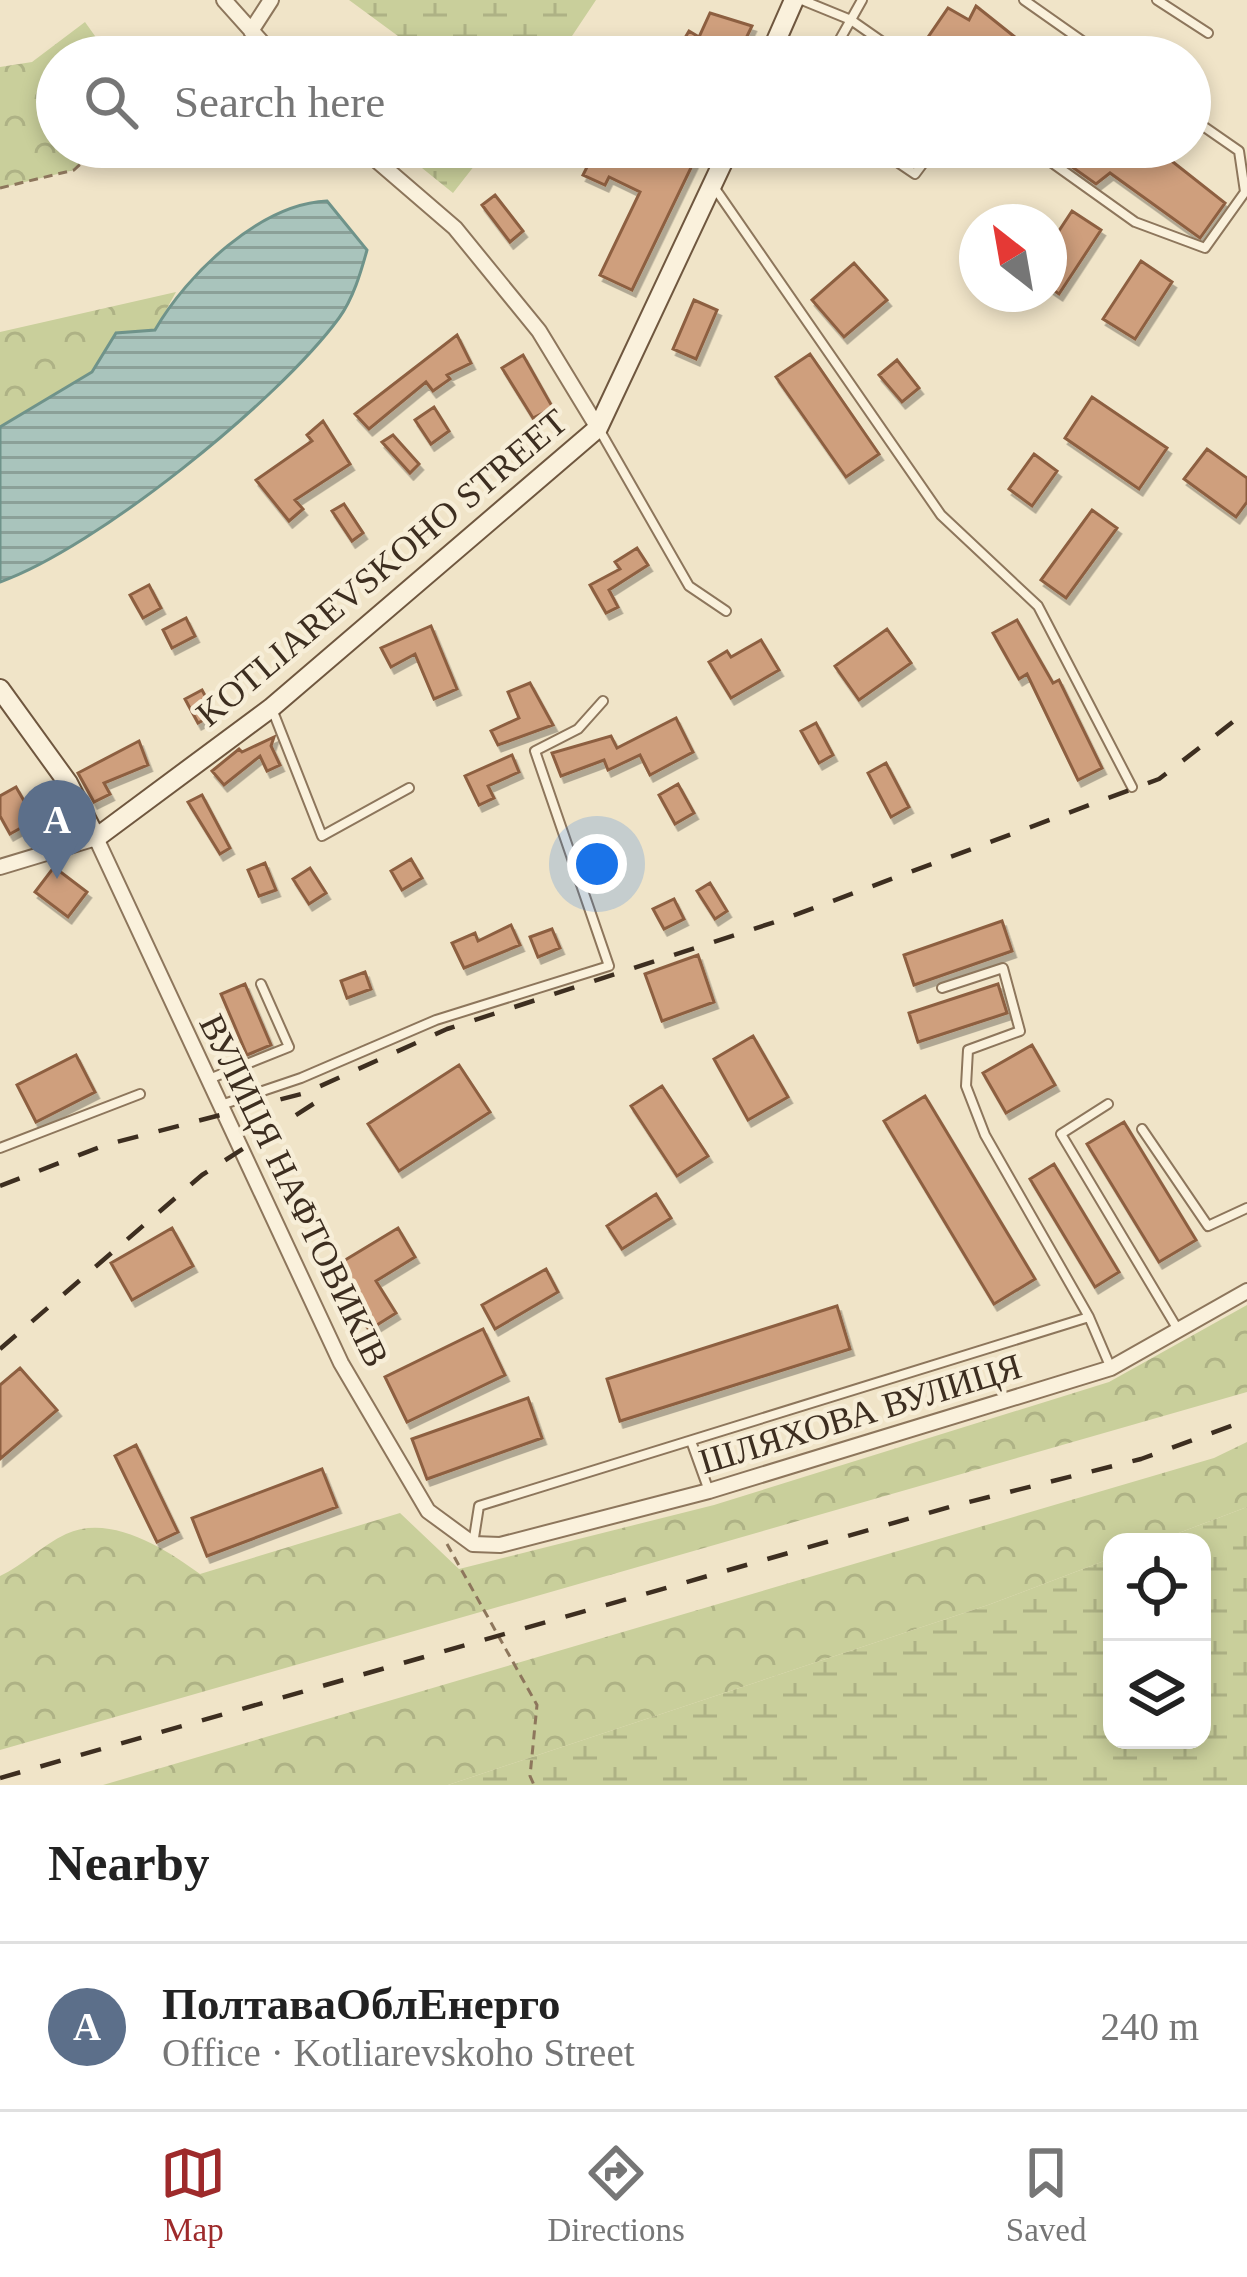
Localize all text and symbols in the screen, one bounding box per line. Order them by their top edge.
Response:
search box [36,36,1211,168]
icon: search [78,69,144,135]
text: Search here [174,77,385,127]
north arrow [959,204,1067,312]
street label: KOTLIAREVSKOHO STREET [188,401,575,734]
pin: A [18,780,96,879]
your location [567,834,627,894]
street label: ВУЛИЦЯ НАФТОВИКІВ [191,1008,397,1373]
street label: ШЛЯХОВА ВУЛИЦЯ [694,1346,1026,1482]
map controls [1103,1533,1211,1749]
button: locate [1103,1533,1211,1641]
button: layers [1103,1641,1211,1749]
text: Nearby [48,1835,209,1891]
text: ПолтаваОблЕнерго [162,1979,561,2029]
text: A [73,2005,101,2048]
text: 240 m [1100,2005,1199,2048]
text: Office · Kotliarevskoho Street [162,2031,635,2074]
tab: Map [160,2140,226,2249]
tab: Directions [547,2140,685,2249]
tab: Saved [1006,2140,1087,2249]

